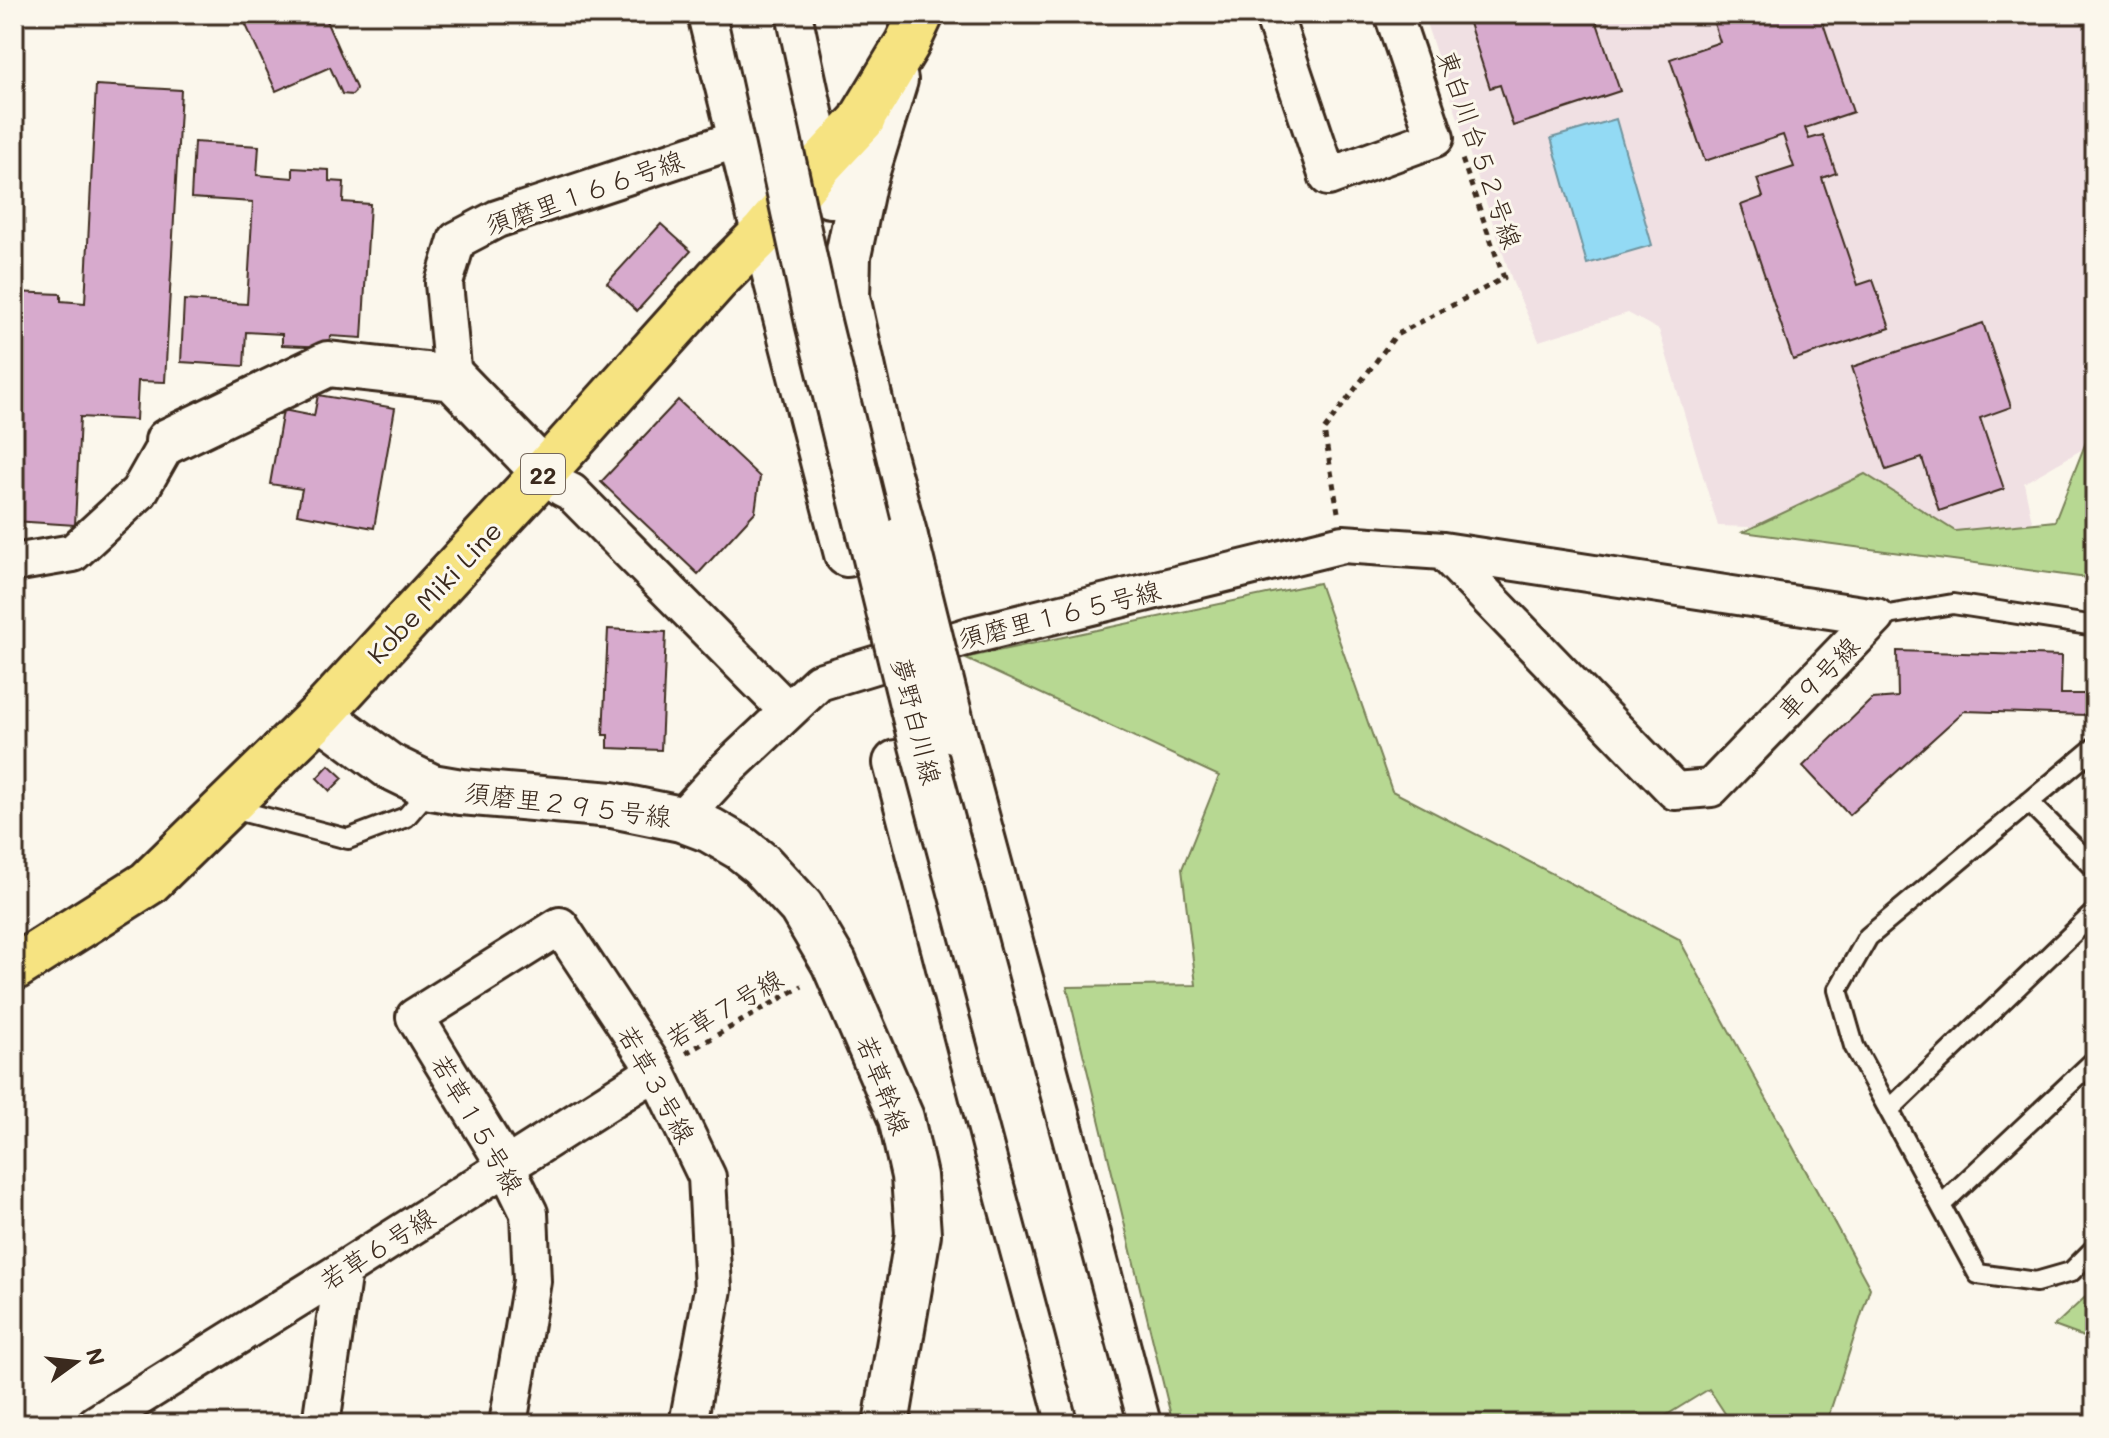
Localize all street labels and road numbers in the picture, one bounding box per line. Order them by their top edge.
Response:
street label: 東白川台５２号線 [1430,45,1530,253]
street label: 須磨里１６６号線 [480,142,688,242]
road number: 22 [521,454,565,494]
street label: Kobe Miki Line [359,513,509,671]
street label: 須磨里１６５号線 [954,572,1164,656]
street label: 車９号線 [1770,629,1866,727]
street label: 夢野白川線 [885,654,949,788]
street label: 須磨里２９５号線 [463,774,673,834]
street label: 若草７号線 [659,961,789,1055]
street label: 若草３号線 [611,1019,703,1149]
street label: 若草幹線 [849,1030,919,1140]
street label: 若草１５号線 [424,1048,532,1200]
street label: 若草６号線 [313,1199,441,1297]

